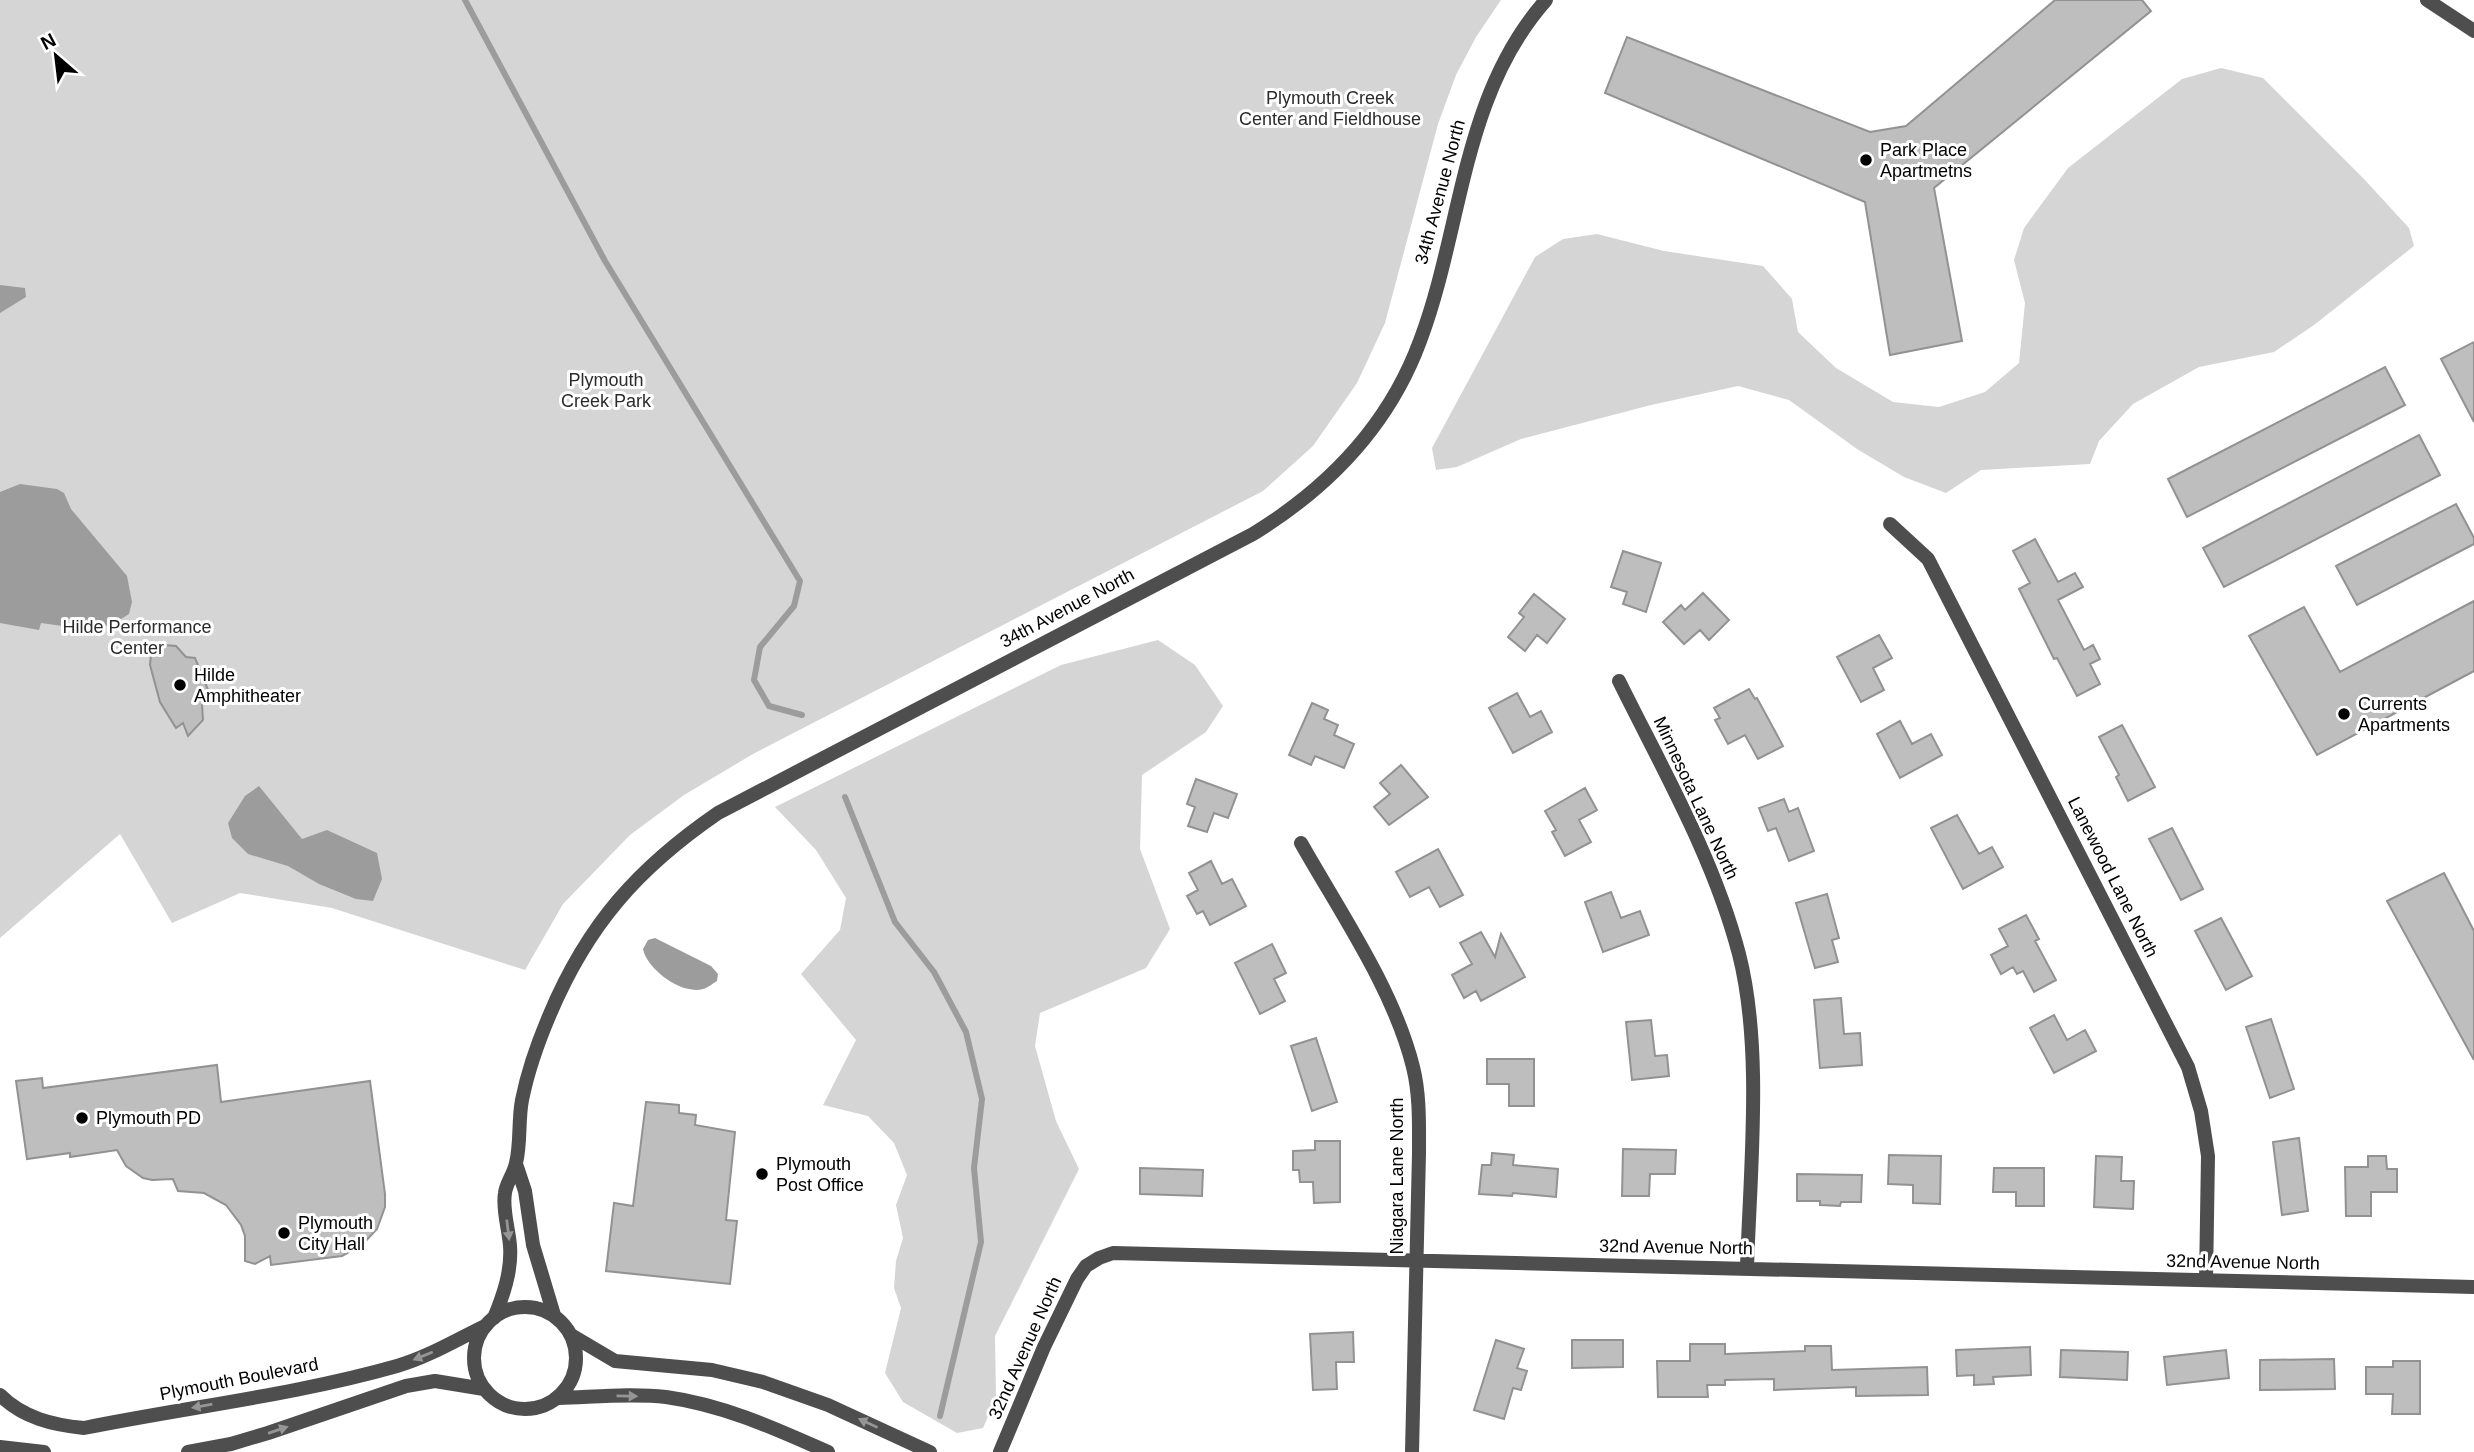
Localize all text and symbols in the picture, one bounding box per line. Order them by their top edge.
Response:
north arrow [21,21,91,91]
text: N [37,29,59,54]
park label: Plymouth Creek Center and Fieldhouse [1239,88,1421,129]
street label: 34th Avenue North [1411,118,1469,266]
place label: Park Place Apartmetns [1880,140,1972,181]
marker: Park Place Apartmetns [1858,152,1874,168]
park label: Plymouth Creek Park [561,370,652,411]
street label: 34th Avenue North [997,564,1137,652]
park label: Hilde Performance Center [62,617,212,658]
place label: Hilde Amphitheater [194,665,301,706]
marker: Hilde Amphitheater [172,677,188,693]
place label: Currents Apartments [2358,694,2450,735]
marker: Currents Apartments [2336,706,2352,722]
street label: Minnesota Lane North [1650,714,1742,882]
street label: Lanewood Lane North [2064,794,2162,960]
street label: Niagara Lane North [1387,1097,1407,1255]
place label: Plymouth PD [96,1108,201,1128]
marker: Plymouth PD [74,1110,90,1126]
place label: Plymouth Post Office [776,1154,864,1195]
marker: Plymouth Post Office [754,1166,770,1182]
place label: Plymouth City Hall [298,1213,373,1254]
one-way arrow [503,1219,514,1241]
marker: Plymouth City Hall [276,1225,292,1241]
street label: 32nd Avenue North [1599,1236,1753,1258]
street label: 32nd Avenue North [2166,1251,2320,1273]
street label: 32nd Avenue North [985,1274,1065,1422]
one-way arrow [412,1350,433,1361]
street label: Plymouth Boulevard [158,1354,320,1404]
one-way arrow [616,1390,638,1402]
one-way arrow [191,1401,213,1412]
one-way arrow [858,1418,878,1429]
one-way arrow [268,1424,289,1435]

